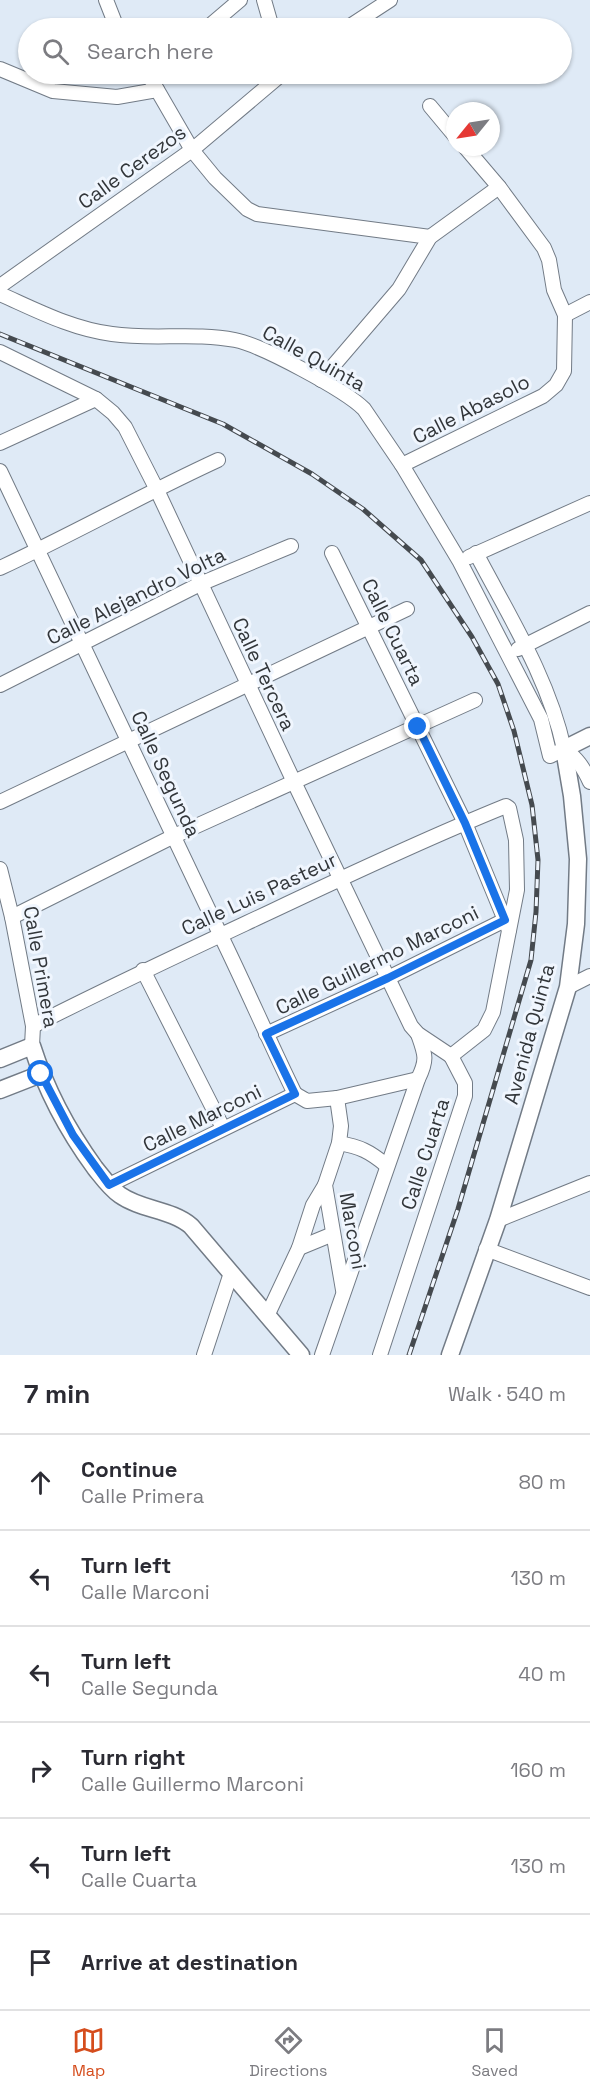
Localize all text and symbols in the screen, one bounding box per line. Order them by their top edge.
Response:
search box [18,18,572,84]
icon: search [39,35,72,68]
text: Search here [87,37,214,65]
north arrow [446,102,500,156]
street label: Calle Cerezos [73,119,191,215]
street label: Calle Quinta [258,319,370,397]
street label: Calle Abasolo [408,368,534,450]
street label: Calle Alejandro Volta [42,541,230,651]
street label: Calle Cuarta [356,574,430,690]
street label: Calle Tercera [226,613,302,735]
street label: Calle Segunda [125,706,207,842]
route end [404,713,430,739]
street label: Calle Luis Pasteur [177,847,341,941]
street label: Calle Guillermo Marconi [271,899,483,1021]
street label: Calle Primera [17,904,65,1030]
street label: Avenida Quinta [498,961,560,1107]
route start [27,1060,53,1086]
street label: Calle Marconi [139,1078,265,1158]
street label: Calle Cuarta [395,1095,455,1213]
street label: Marconi [333,1191,373,1271]
text: 7 min [24,1377,90,1411]
text: Walk · 540 m [448,1381,566,1407]
text: Continue [81,1455,177,1483]
icon: ahead [24,1466,57,1499]
text: 80 m [518,1469,566,1495]
text: Calle Primera [81,1483,204,1509]
text: Turn left [81,1551,171,1579]
icon: left [24,1562,57,1595]
text: 130 m [510,1565,566,1591]
text: Calle Marconi [81,1579,210,1605]
text: Turn left [81,1647,171,1675]
icon: left [24,1658,57,1691]
text: 40 m [518,1661,566,1687]
text: Calle Segunda [81,1675,218,1701]
text: Turn right [81,1743,186,1771]
icon: right [24,1754,57,1787]
text: 160 m [510,1757,566,1783]
text: Calle Guillermo Marconi [81,1771,304,1797]
text: Turn left [81,1839,171,1867]
icon: left [24,1850,57,1883]
text: 130 m [510,1853,566,1879]
text: Calle Cuarta [81,1867,197,1893]
icon: arrive [24,1946,57,1979]
text: Arrive at destination [81,1948,298,1976]
tab: Map [72,2024,105,2081]
tab: Directions [249,2024,328,2081]
tab: Saved [471,2024,518,2081]

